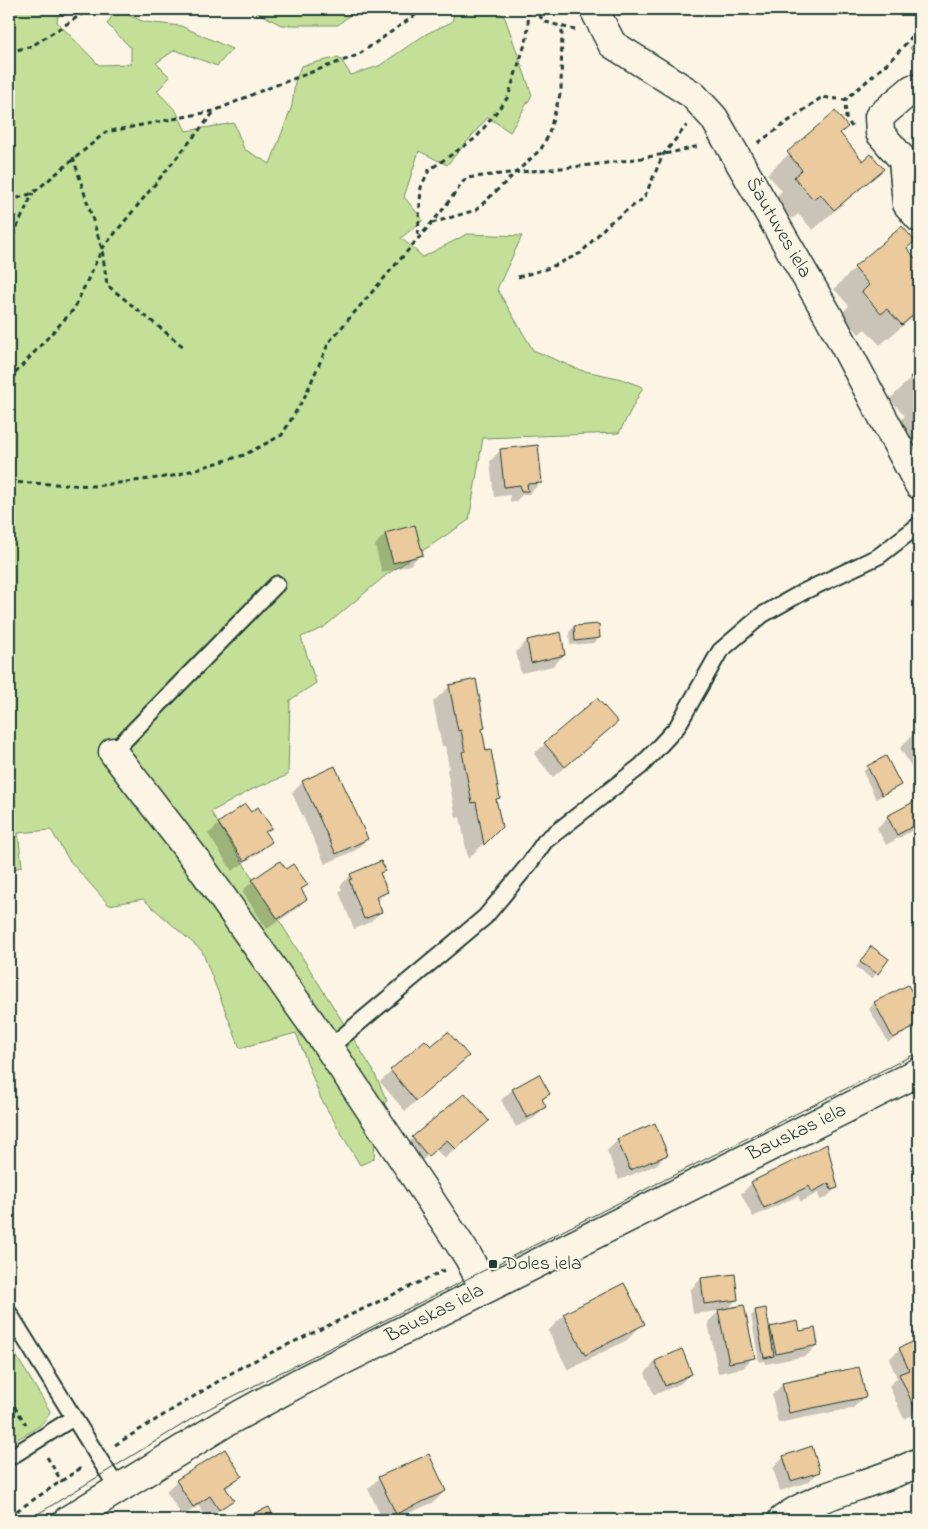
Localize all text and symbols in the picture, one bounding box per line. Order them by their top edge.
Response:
street label: Šautuves iela [737,172,819,284]
street label: Bauskas iela [742,1096,852,1170]
place label: Doles iela [502,1250,582,1279]
marker: Doles iela [487,1258,499,1270]
street label: Bauskas iela [380,1277,489,1352]

